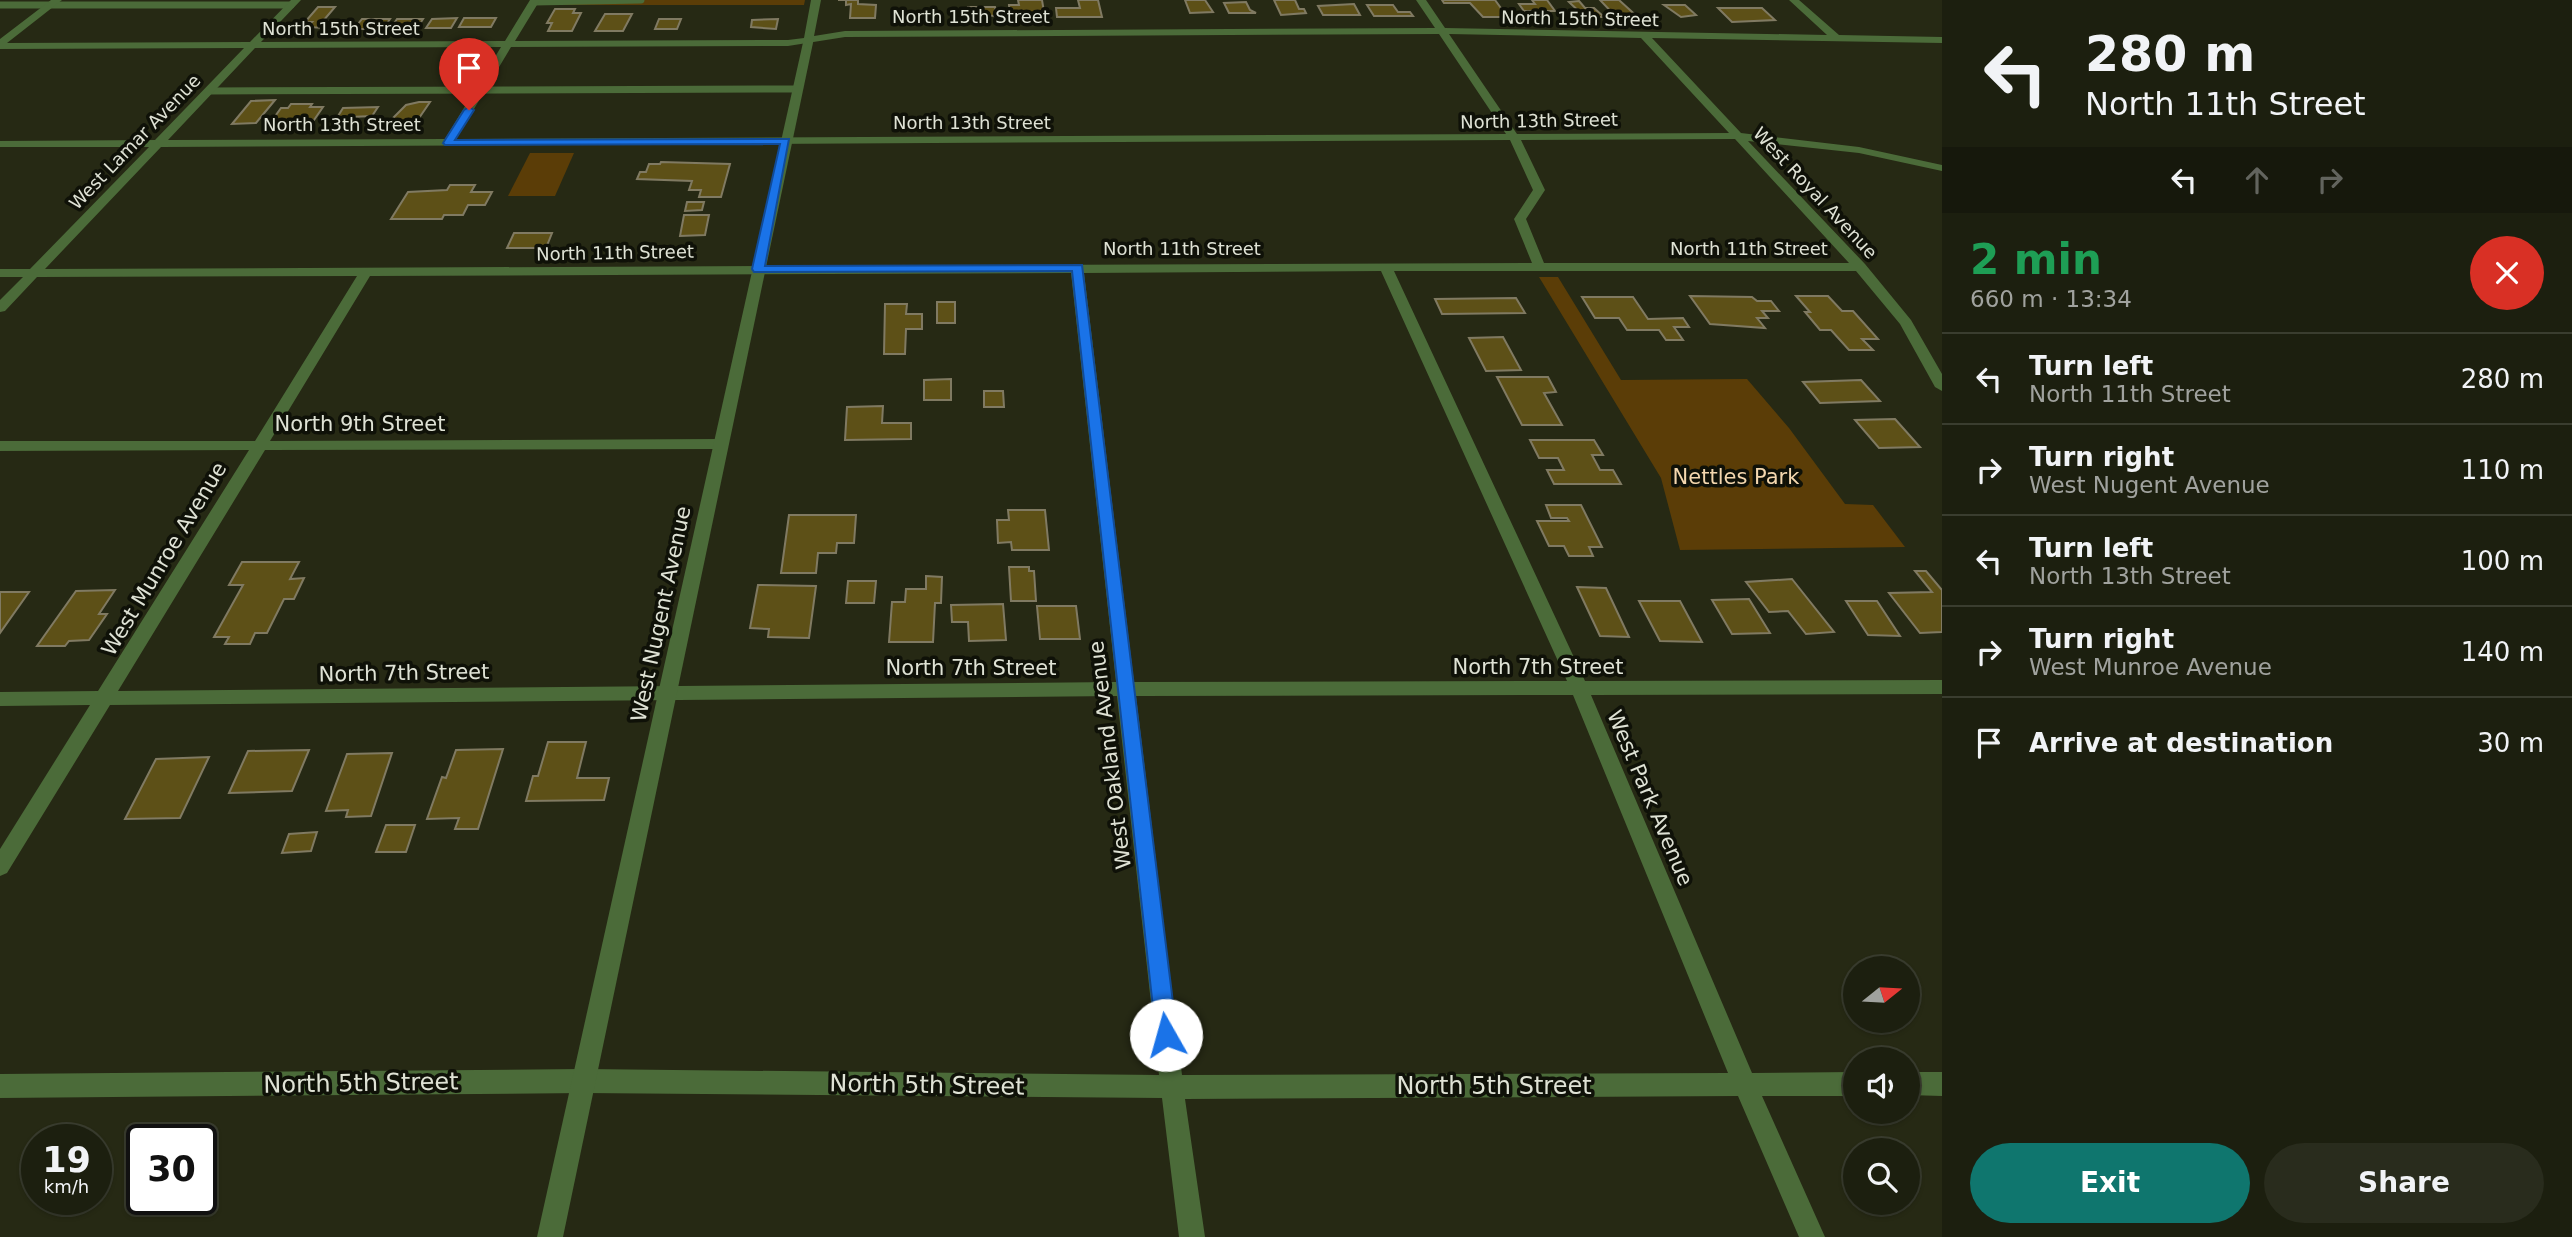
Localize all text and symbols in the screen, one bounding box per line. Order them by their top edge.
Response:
street label: North 15th Street [892,6,1050,27]
street label: North 15th Street [1501,7,1659,30]
street label: North 15th Street [262,18,420,39]
text: 280 m [2085,26,2255,83]
icon: left [1970,28,2061,119]
pin [439,38,499,110]
icon: arrive [450,49,488,87]
street label: West Lamar Avenue [65,70,205,214]
text: North 11th Street [2085,85,2366,123]
street label: North 13th Street [1460,109,1618,132]
street label: North 13th Street [893,112,1051,133]
street label: North 13th Street [263,114,421,135]
street label: West Royal Avenue [1749,123,1882,263]
icon: left [2165,161,2203,199]
icon: ahead [2238,161,2276,199]
icon: right [2311,161,2349,199]
text: 2 min [1970,235,2102,284]
button: close [2470,236,2544,310]
street label: North 11th Street [1103,238,1261,259]
street label: North 11th Street [1670,238,1828,259]
street label: North 11th Street [536,241,694,264]
text: 660 m · 13:34 [1970,286,2132,312]
text: Turn left [2029,351,2153,381]
icon: left [1970,360,2008,398]
text: 280 m [2461,364,2544,394]
text: North 11th Street [2029,381,2231,407]
street label: North 9th Street [275,412,445,436]
text: Turn right [2029,442,2174,472]
icon: right [1970,451,2008,489]
text: 110 m [2461,455,2544,485]
street label: West Munroe Avenue [97,458,231,660]
park label: Nettles Park [1673,465,1800,489]
text: West Nugent Avenue [2029,472,2270,498]
street label: West Nugent Avenue [626,504,696,724]
text: Turn left [2029,533,2153,563]
icon: left [1970,542,2008,580]
text: 100 m [2461,546,2544,576]
text: North 13th Street [2029,563,2231,589]
text: Turn right [2029,624,2174,654]
icon: right [1970,633,2008,671]
text: 140 m [2461,637,2544,667]
street label: West Oakland Avenue [1084,639,1136,871]
text: West Munroe Avenue [2029,654,2272,680]
street label: North 7th Street [1453,655,1623,679]
street label: North 7th Street [886,656,1056,680]
street label: North 7th Street [318,660,490,686]
street label: West Park Avenue [1602,707,1698,889]
icon: arrive [1970,724,2008,762]
text: Arrive at destination [2029,728,2333,758]
text: 30 m [2477,728,2544,758]
north arrow [1843,956,1920,1032]
map controls [1843,956,1920,1215]
position arrow [1129,998,1203,1072]
button: sound [1843,1047,1920,1124]
street label: North 5th Street [263,1067,459,1099]
street label: North 5th Street [829,1069,1025,1101]
street label: North 5th Street [1396,1072,1592,1100]
speed limit sign: 30 [126,1124,217,1215]
button: search [1843,1138,1920,1215]
text: 19 [42,1140,91,1180]
button: Exit [1970,1143,2250,1223]
button: Share [2264,1143,2544,1223]
text: km/h [44,1176,89,1197]

